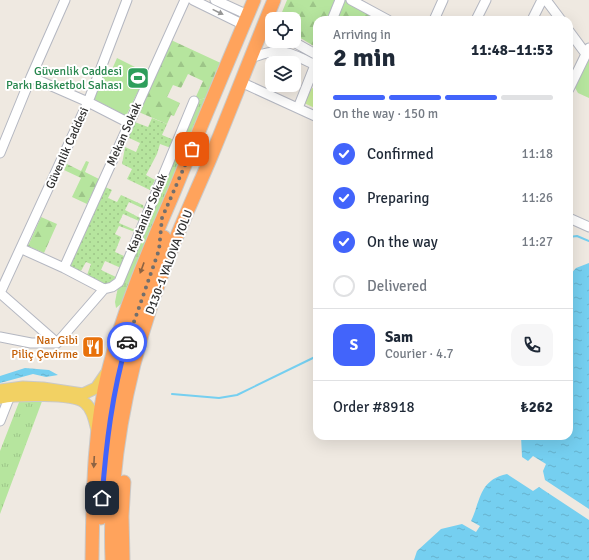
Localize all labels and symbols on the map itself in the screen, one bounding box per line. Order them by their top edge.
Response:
one-way arrow [213,9,224,16]
place label: Güvenlik Caddesi Parkı Basketbol Sahası [6,64,122,93]
sports icon: Güvenlik Caddesi Parkı Basketbol Sahası [125,65,151,91]
street label: Mekan Sokak [104,100,145,168]
street label: Güvenlik Caddesi [43,105,92,191]
pin [175,132,209,166]
street label: Kaptanlar Sokak [124,172,171,255]
street label: D130-1 YALOVA YOLU [143,208,196,317]
one-way arrow [139,263,145,275]
courier [107,322,147,362]
place label: Nar Gibi Piliç Çevirme [11,333,78,362]
restaurant icon: Nar Gibi Piliç Çevirme [80,334,106,360]
one-way arrow [91,456,98,468]
pin [85,481,119,515]

